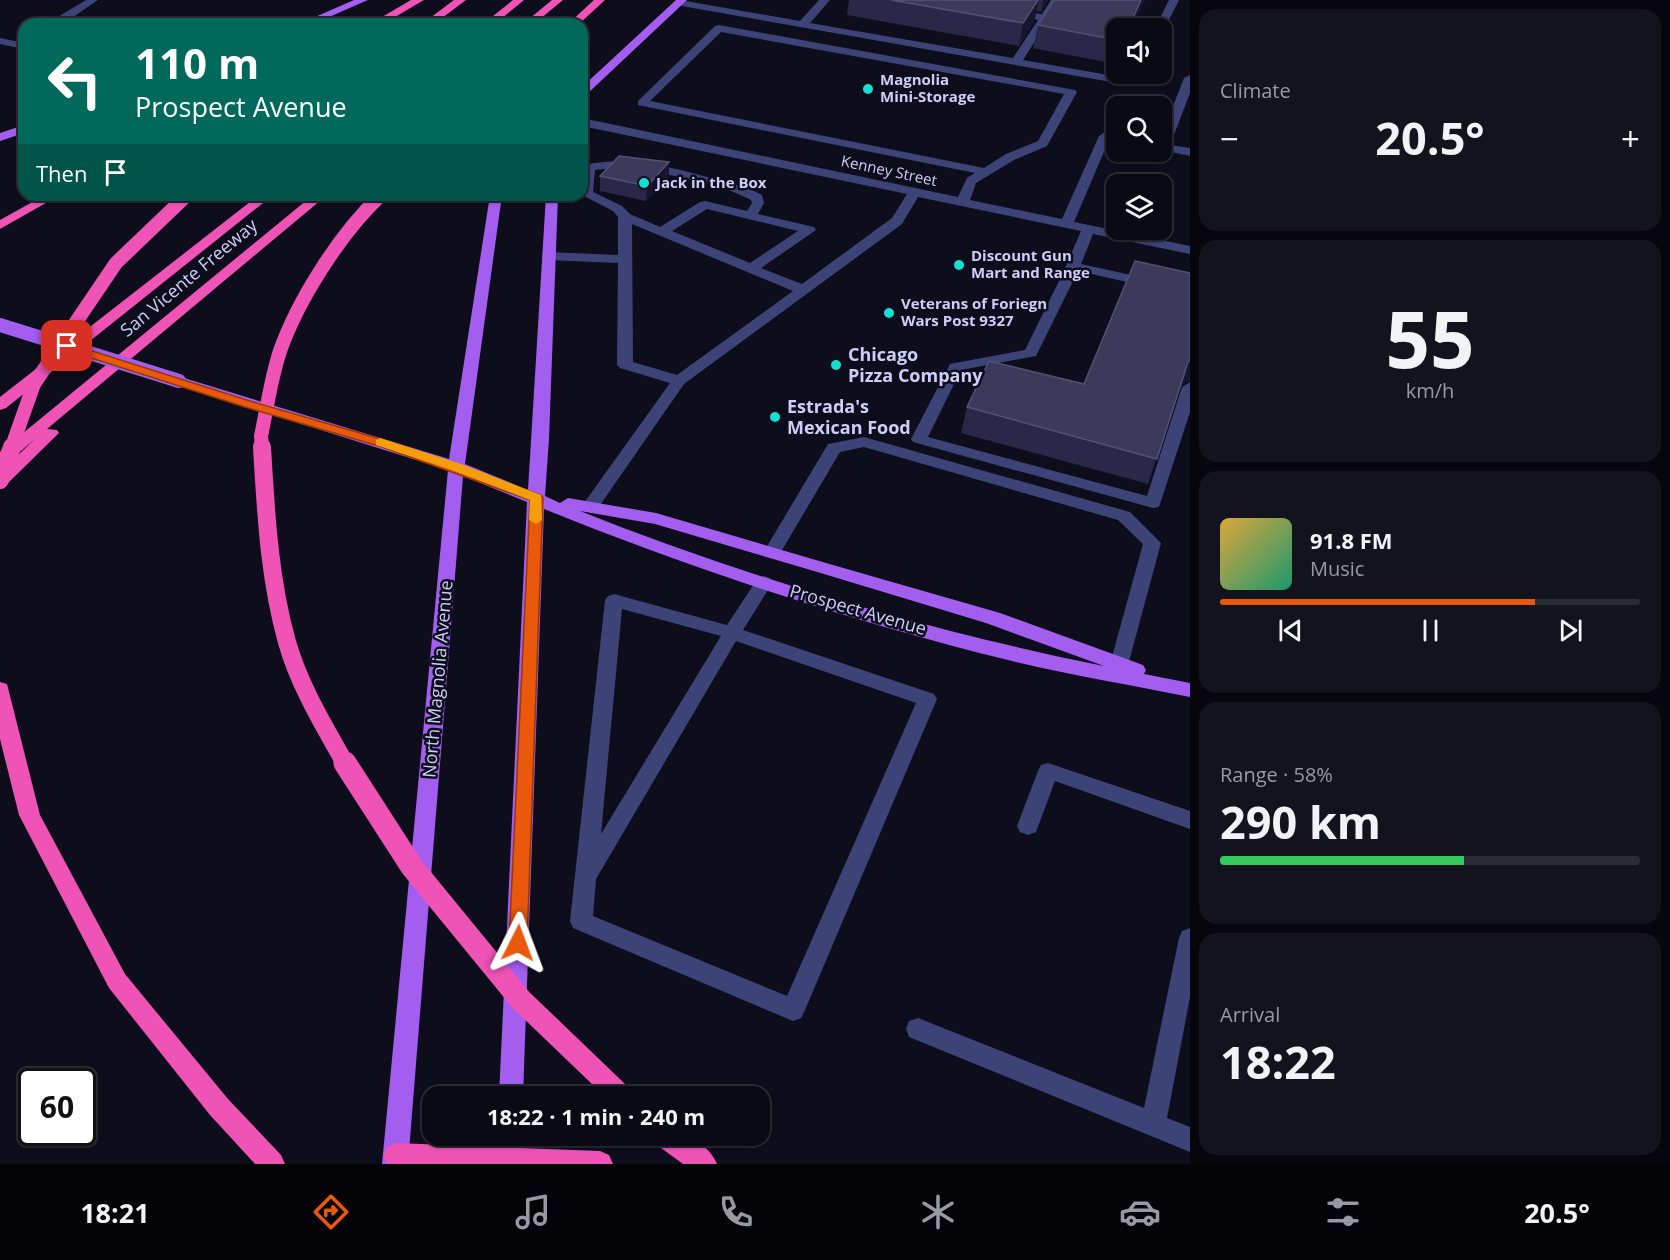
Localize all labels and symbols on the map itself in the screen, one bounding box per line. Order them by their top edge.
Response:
place label: Magnolia Mini-Storage [880,69,975,106]
marker: Magnolia Mini-Storage [861,82,875,96]
street label: Kenney Street [839,150,939,190]
place label: Jack in the Box [654,172,767,192]
marker: Jack in the Box [637,176,651,190]
street label: San Vicente Freeway [115,212,263,342]
place label: Discount Gun Mart and Range [971,245,1090,282]
marker: Discount Gun Mart and Range [952,258,966,272]
place label: Veterans of Foriegn Wars Post 9327 [901,293,1047,330]
marker: Veterans of Foriegn Wars Post 9327 [882,306,896,320]
pin [41,320,92,371]
place label: Chicago Pizza Company [848,342,983,387]
marker: Chicago Pizza Company [829,358,843,372]
place label: Estrada's Mexican Food [787,394,911,439]
marker: Estrada's Mexican Food [768,410,782,424]
street label: Prospect Avenue [787,578,929,640]
street label: North Magnolia Avenue [416,579,458,779]
position arrow [486,911,550,975]
speed limit sign: 60 [18,1068,96,1146]

